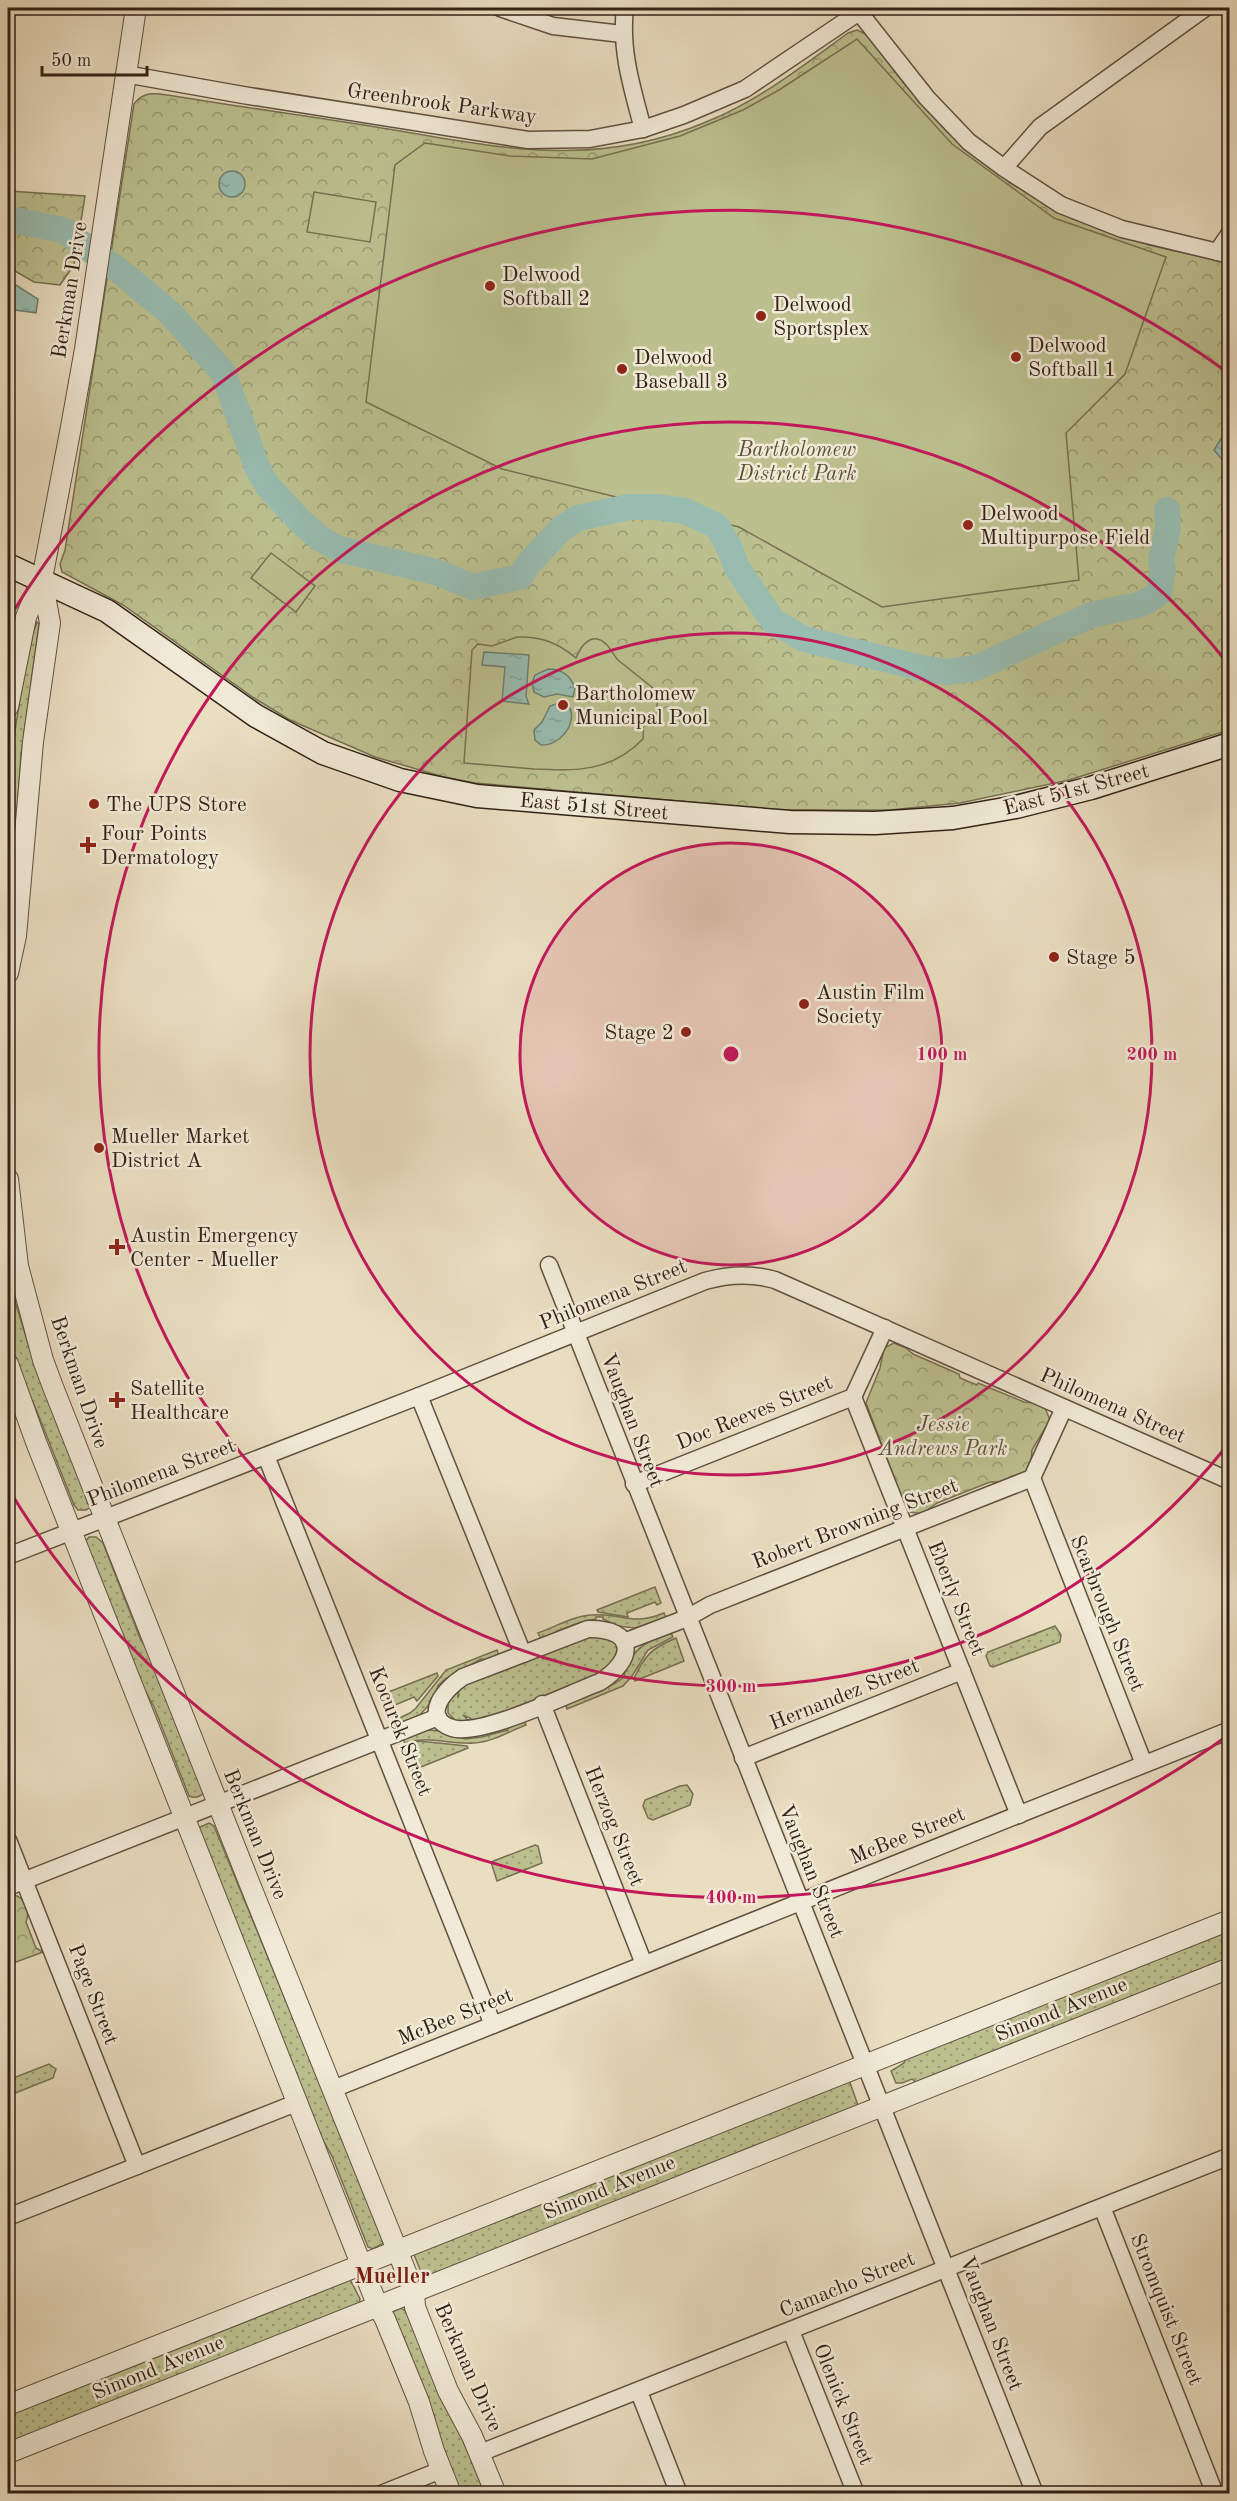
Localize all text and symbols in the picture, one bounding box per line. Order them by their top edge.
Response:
scale bar [42,39,147,77]
text: 50 m [51,52,91,70]
street label: Greenbrook Parkway [346,81,538,128]
street label: Berkman Drive [49,220,92,360]
place label: Delwood Softball 2 [502,265,590,310]
marker: Delwood Softball 2 [483,279,497,293]
place label: Delwood Sportsplex [773,295,870,340]
marker: Delwood Sportsplex [754,309,768,323]
place label: Delwood Softball 1 [1028,336,1116,381]
place label: Delwood Baseball 3 [634,348,728,393]
marker: Delwood Softball 1 [1009,350,1023,364]
marker: Delwood Baseball 3 [615,362,629,376]
park label: Bartholomew District Park [736,440,857,485]
place label: Delwood Multipurpose Field [980,504,1150,549]
marker: Delwood Multipurpose Field [961,518,975,532]
place label: Bartholomew Municipal Pool [575,684,708,729]
marker: Bartholomew Municipal Pool [556,698,570,712]
street label: East 51st Street [1001,761,1151,820]
street label: East 51st Street [518,791,669,824]
place label: The UPS Store [106,795,247,816]
marker: The UPS Store [87,797,101,811]
place label: Four Points Dermatology [101,824,219,869]
marker: Four Points Dermatology [79,836,97,854]
place label: Stage 5 [1066,948,1136,969]
marker: Stage 5 [1047,950,1061,964]
place label: Austin Film Society [816,983,925,1028]
marker: Austin Film Society [797,997,811,1011]
place label: Stage 2 [604,1023,674,1044]
marker: Stage 2 [679,1025,693,1039]
centre of rings [721,1044,741,1064]
text: 100 m [917,1046,967,1064]
text: 200 m [1127,1046,1177,1064]
place label: Mueller Market District A [111,1127,249,1172]
marker: Mueller Market District A [92,1141,106,1155]
place label: Austin Emergency Center - Mueller [130,1226,299,1271]
marker: Austin Emergency Center - Mueller [108,1238,126,1256]
street label: Philomena Street [537,1256,690,1335]
street label: Berkman Drive [46,1314,111,1451]
street label: Vaughan Street [596,1350,667,1491]
street label: Philomena Street [1036,1365,1188,1448]
street label: Doc Reeves Street [673,1372,836,1454]
place label: Satellite Healthcare [130,1379,229,1424]
marker: Satellite Healthcare [108,1391,126,1409]
park label: Jessie Andrews Park [877,1415,1008,1460]
street label: Philomena Street [84,1435,239,1511]
street label: Robert Browning Street [750,1475,961,1573]
street label: Scarbrough Street [1066,1532,1148,1695]
street label: Eberly Street [923,1538,988,1659]
street label: Hernandez Street [767,1656,922,1735]
street label: Kocurek Street [364,1664,435,1799]
text: 300 m [706,1678,756,1696]
street label: Herzog Street [580,1764,647,1890]
street label: Berkman Drive [219,1766,290,1903]
street label: Vaughan Street [774,1802,847,1941]
street label: McBee Street [847,1804,968,1869]
text: 400 m [706,1889,756,1907]
street label: Page Street [64,1941,121,2048]
street label: Simond Avenue [992,1974,1131,2046]
street label: McBee Street [395,1985,516,2050]
street label: Simond Avenue [540,2152,679,2224]
street label: Stromquist Street [1126,2231,1206,2388]
street label: Camacho Street [777,2249,918,2322]
street label: Vaughan Street [955,2253,1026,2394]
district label: Mueller [354,2266,430,2288]
street label: Berkman Drive [430,2300,505,2435]
street label: Simond Avenue [89,2332,228,2404]
street label: Olenick Street [809,2341,876,2468]

